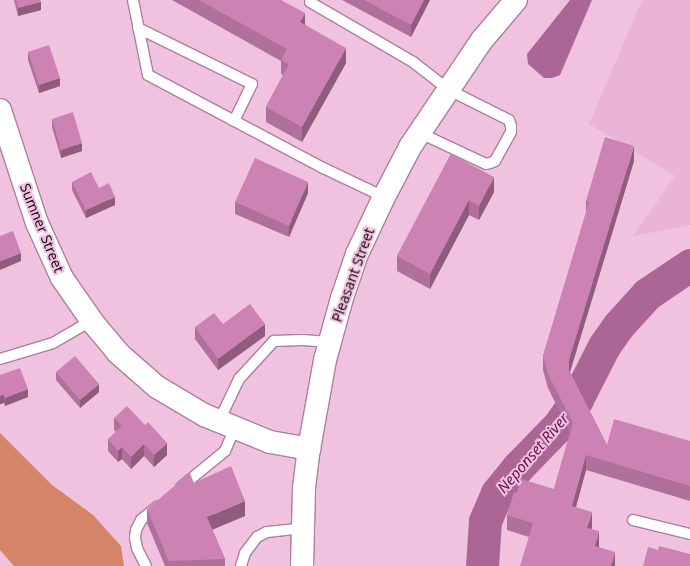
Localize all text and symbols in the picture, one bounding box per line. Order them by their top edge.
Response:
street label: Sumner Street [17,181,67,275]
street label: Pleasant Street [328,226,378,324]
water label: Neponset River [494,409,572,497]

